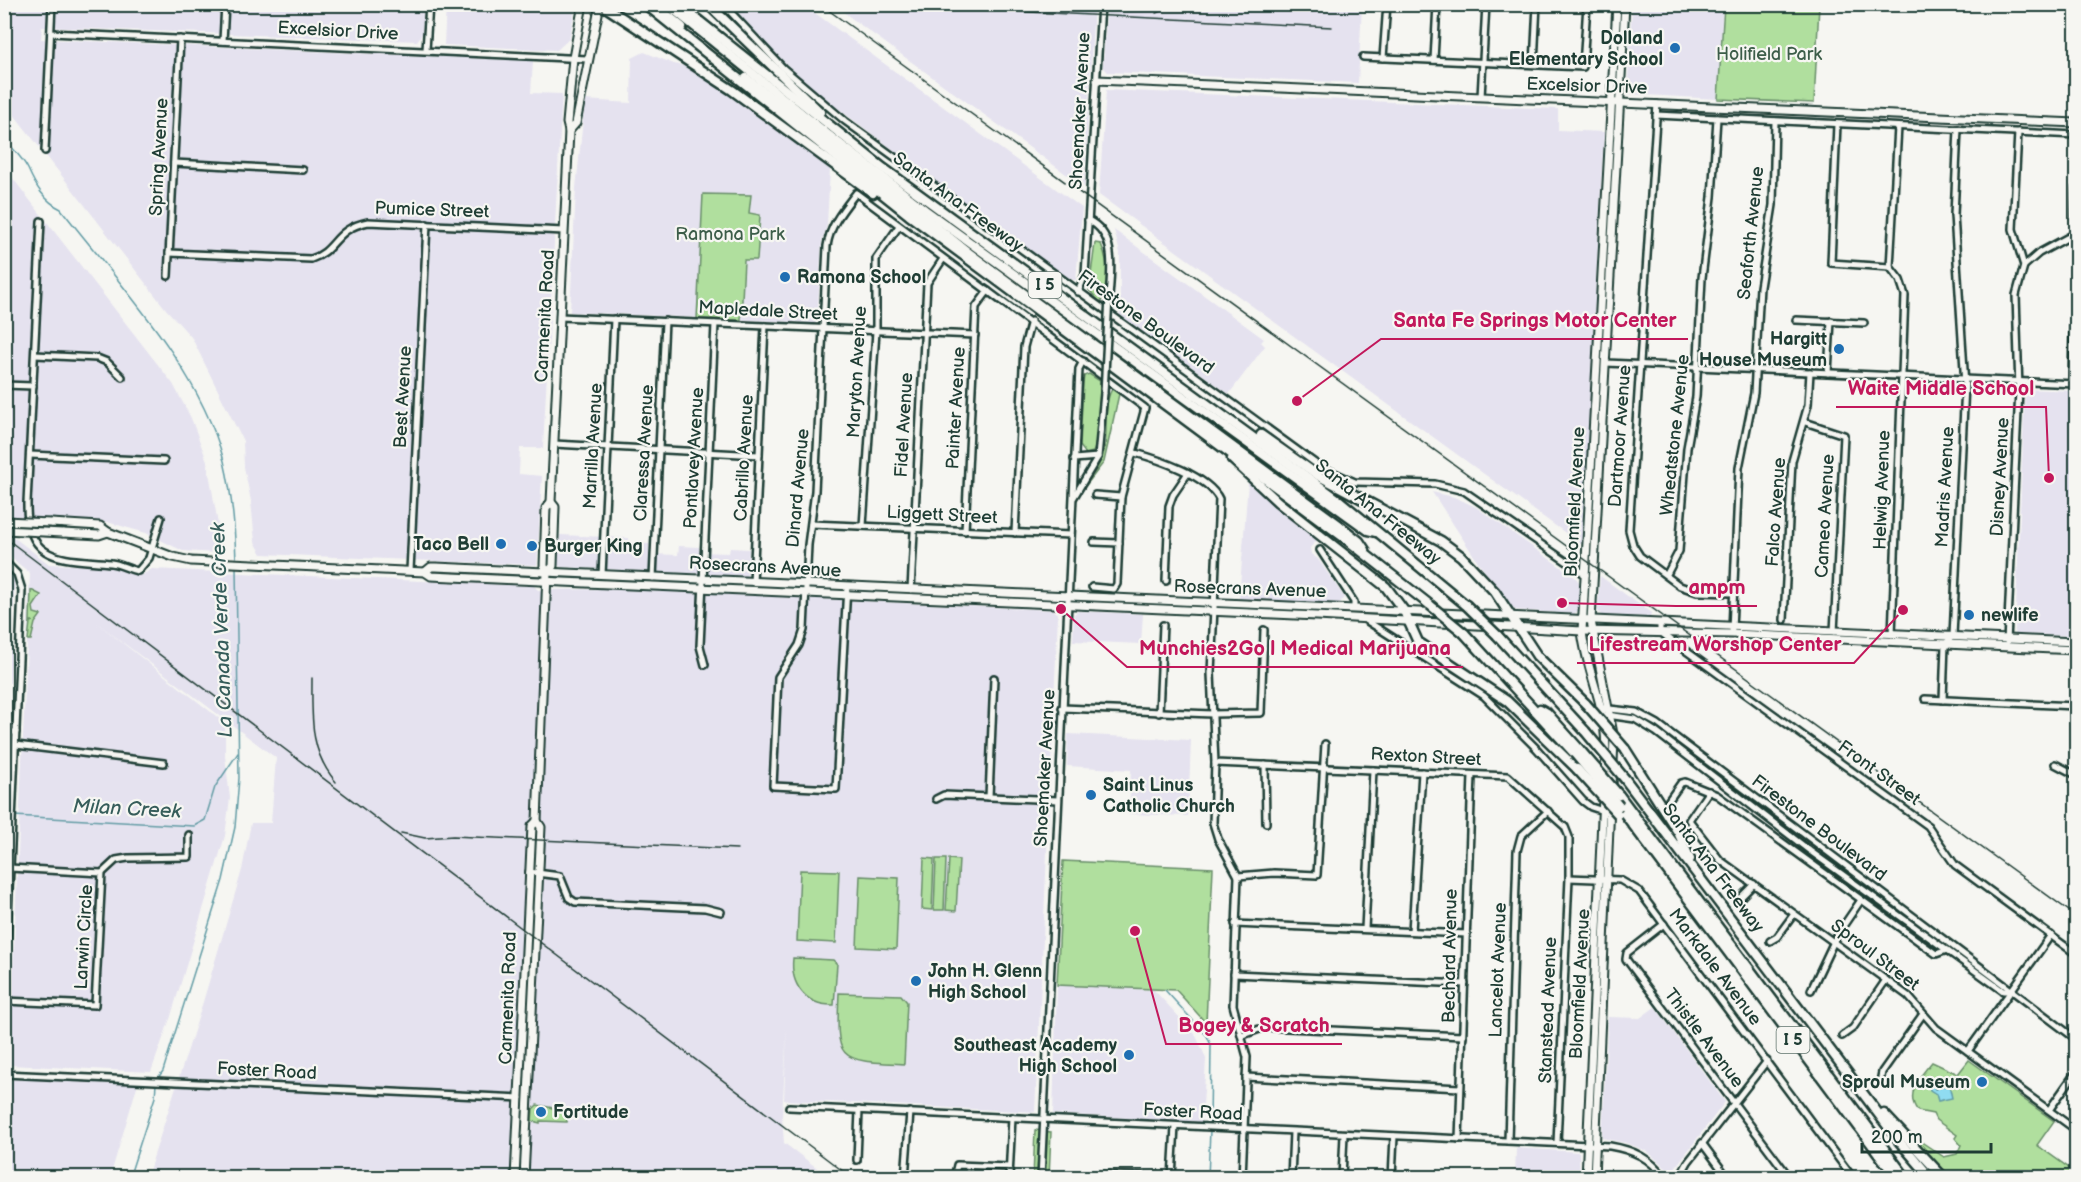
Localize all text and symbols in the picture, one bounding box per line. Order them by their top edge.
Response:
street label: Excelsior Drive [277,17,399,45]
place label: Dolland Elementary School [1509,28,1663,70]
street label: Shoemaker Avenue [1065,31,1095,190]
marker: Dolland Elementary School [1668,41,1682,55]
park label: Holifield Park [1716,44,1822,65]
street label: Excelsior Drive [1526,73,1648,99]
street label: Spring Avenue [145,97,173,216]
street label: Santa Ana Freeway [889,148,1028,257]
street label: Seaforth Avenue [1734,165,1768,301]
street label: Pumice Street [374,198,490,223]
park label: Ramona Park [675,224,785,245]
street label: Carmenita Road [531,249,559,383]
street label: Firestone Boulevard [1074,265,1218,379]
place label: Ramona School [797,267,926,288]
marker: Ramona School [778,270,792,284]
road number: I 5 [1028,272,1062,298]
street label: Mapledale Street [698,297,839,325]
callout: Santa Fe Springs Motor Center [1381,301,1688,339]
street label: Maryton Avenue [843,305,871,438]
text: Santa Fe Springs Motor Center [1393,309,1678,333]
place label: Hargitt House Museum [1699,329,1827,371]
marker: Hargitt House Museum [1832,342,1846,356]
street label: Best Avenue [390,345,416,449]
street label: Painter Avenue [942,346,970,470]
street label: Wheatstone Avenue [1656,353,1694,517]
street label: Dartmoor Avenue [1605,364,1635,508]
callout: Waite Middle School [1836,369,2046,407]
street label: Fidel Avenue [891,372,917,478]
text: Waite Middle School [1848,377,2034,401]
street label: Marrilla Avenue [579,382,607,510]
street label: Claressa Avenue [630,384,658,522]
street label: Pontlavey Avenue [680,386,708,529]
street label: Cabrillo Avenue [730,394,758,522]
street label: Disney Avenue [1986,417,2014,537]
street label: Bloomfield Avenue [1561,426,1589,578]
street label: Madris Avenue [1931,426,1959,548]
street label: Dinard Avenue [782,427,814,548]
street label: Helwig Avenue [1869,429,1895,550]
street label: Cameo Avenue [1811,453,1839,578]
street label: Santa Ana Freeway [1311,455,1446,570]
street label: Falco Avenue [1762,456,1790,567]
street label: Liggett Street [886,502,998,528]
water label: La Canada Verde Creek [206,521,238,738]
place label: Taco Bell [413,534,489,555]
place label: Burger King [544,536,643,557]
marker: Taco Bell [494,537,508,551]
marker: Burger King [525,539,539,553]
street label: Rosecrans Avenue [688,553,842,582]
callout: ampm [1676,568,1757,606]
street label: Rosecrans Avenue [1173,576,1327,602]
text: ampm [1688,576,1746,600]
place label: newlife [1981,605,2039,626]
marker: newlife [1962,608,1976,622]
callout: Lifestream Worshop Center [1577,625,1854,663]
callout: Munchies2Go | Medical Marijuana [1127,629,1463,667]
text: Lifestream Worshop Center [1589,633,1842,657]
text: Munchies2Go | Medical Marijuana [1139,637,1451,661]
street label: Shoemaker Avenue [1030,688,1060,847]
street label: Front Street [1834,736,1925,810]
street label: Rexton Street [1370,744,1482,770]
street label: Firestone Boulevard [1747,770,1891,886]
place label: Saint Linus Catholic Church [1103,775,1235,817]
marker: Saint Linus Catholic Church [1084,788,1098,802]
water label: Milan Creek [72,794,183,824]
street label: Santa Ana Freeway [1658,799,1769,937]
street label: Larwin Circle [71,884,97,990]
street label: Bechard Avenue [1438,888,1462,1023]
street label: Lancelot Avenue [1485,902,1511,1038]
street label: Markdale Avenue [1664,904,1766,1030]
street label: Bloomfield Avenue [1566,908,1594,1060]
street label: Sproul Street [1827,915,1924,995]
street label: Carmenita Road [495,931,521,1065]
street label: Stanstead Avenue [1535,936,1561,1084]
place label: John H. Glenn High School [928,961,1042,1003]
marker: John H. Glenn High School [909,974,923,988]
street label: Thistle Avenue [1660,984,1748,1092]
callout: Bogey & Scratch [1166,1006,1342,1044]
text: Bogey & Scratch [1178,1014,1330,1038]
road number: I 5 [1776,1027,1810,1053]
place label: Southeast Academy High School [954,1035,1118,1077]
marker: Southeast Academy High School [1122,1048,1136,1062]
street label: Foster Road [217,1058,317,1084]
place label: Sproul Museum [1842,1072,1970,1093]
marker: Sproul Museum [1975,1075,1989,1089]
street label: Foster Road [1143,1099,1243,1125]
place label: Fortitude [553,1102,629,1123]
marker: Fortitude [534,1105,548,1119]
scale bar [1862,1116,1991,1154]
text: 200 m [1871,1127,1923,1148]

